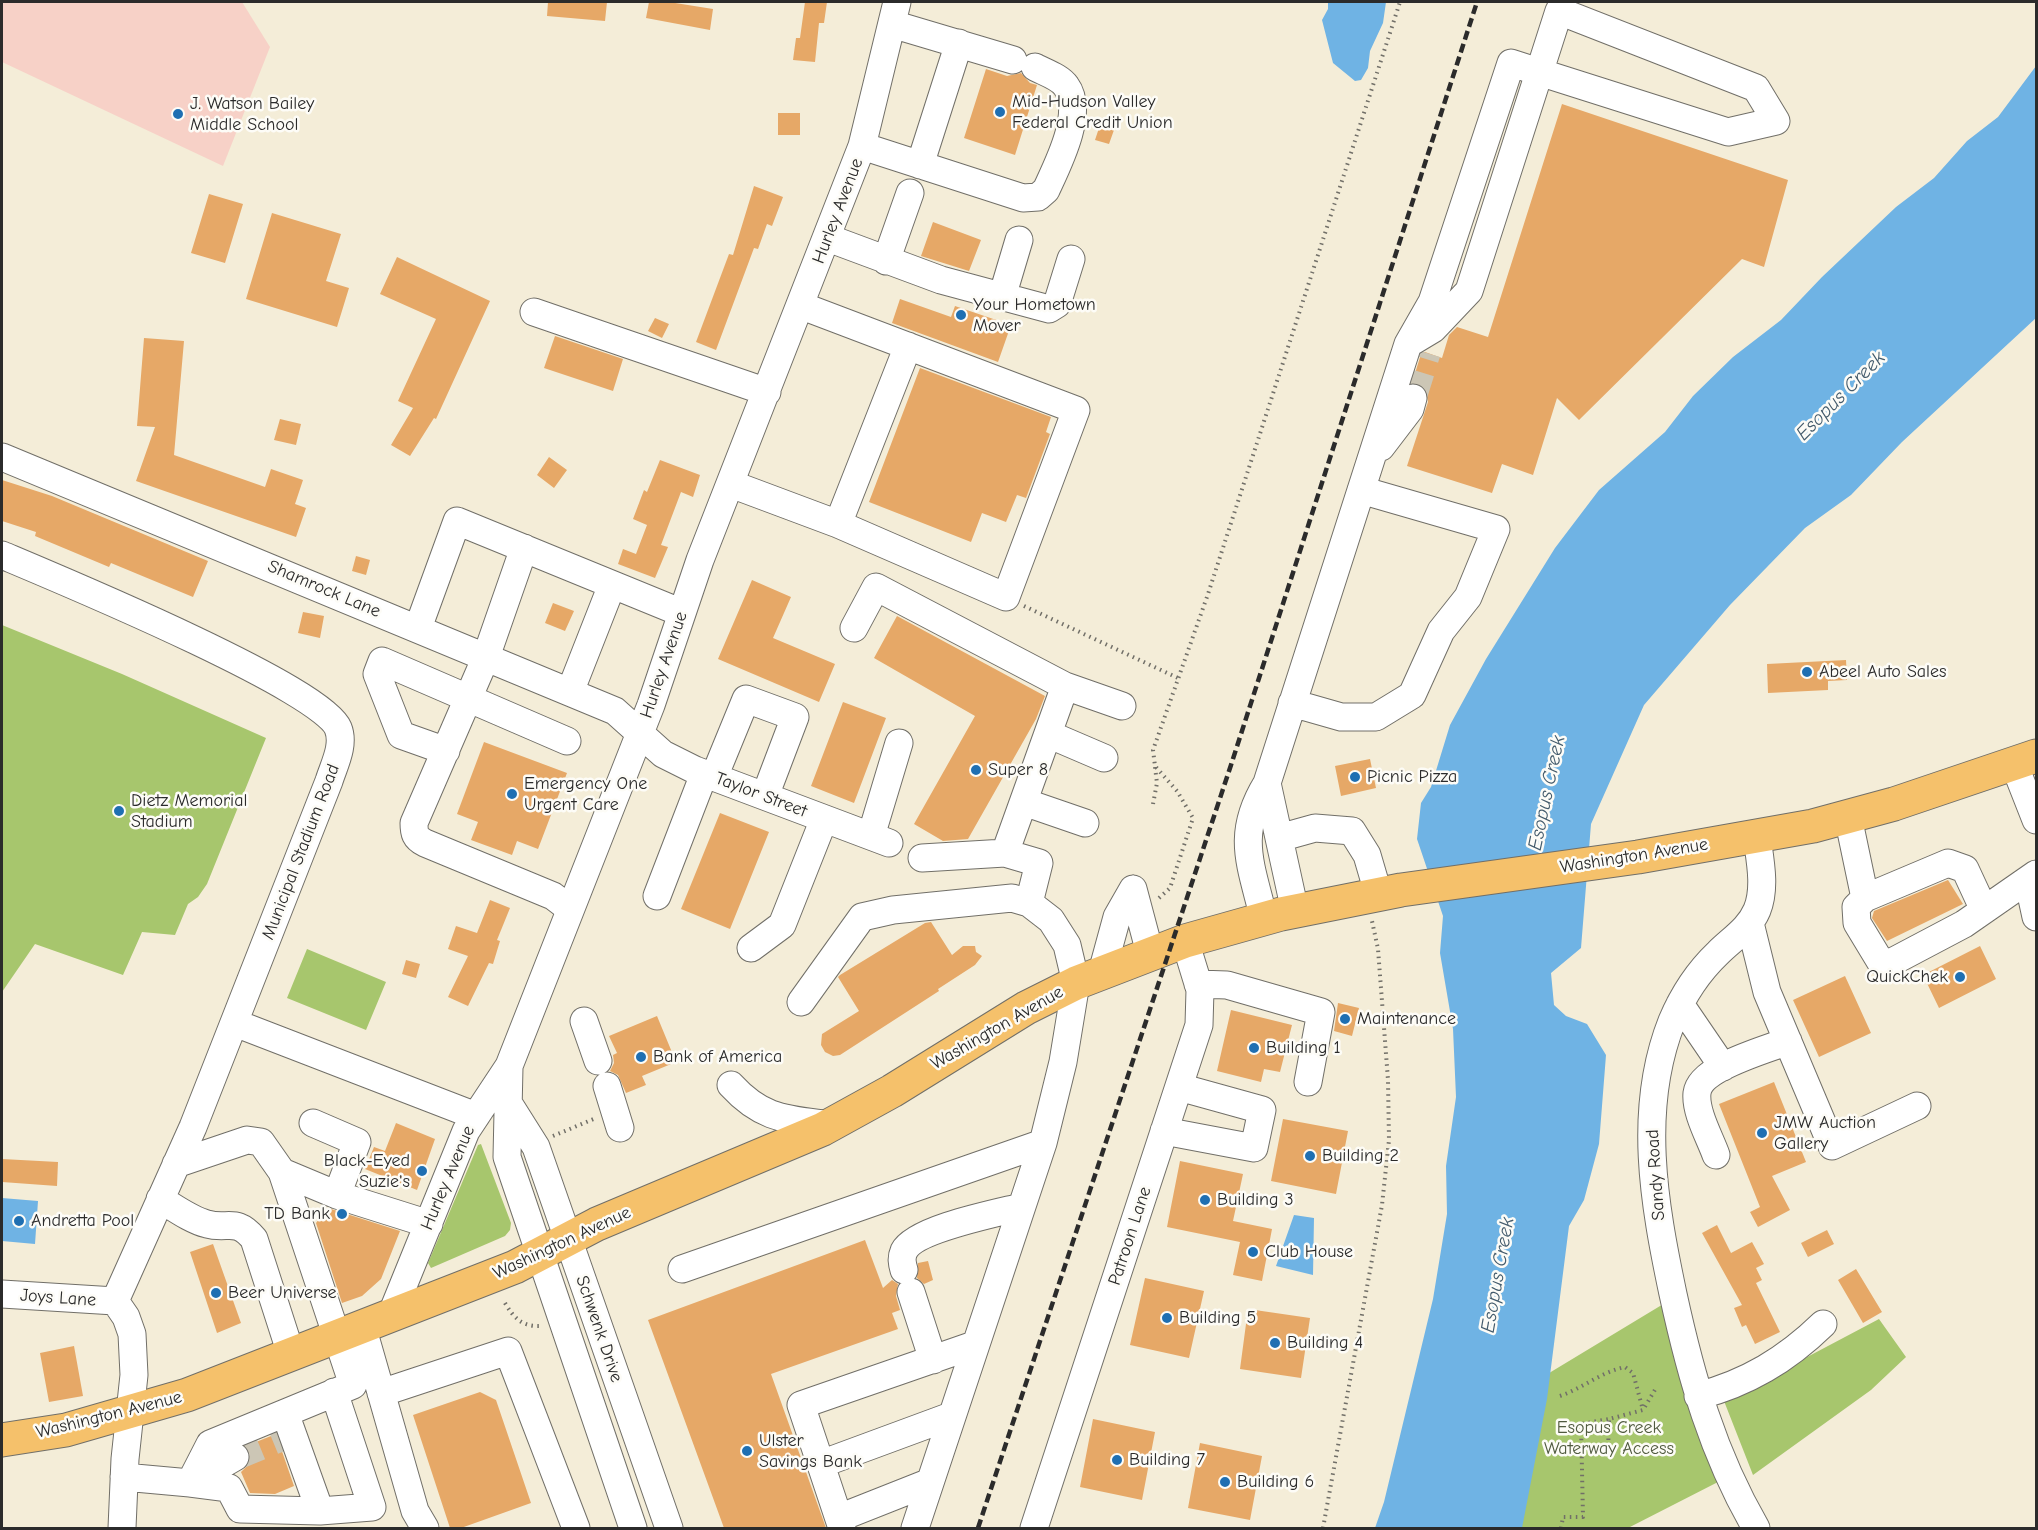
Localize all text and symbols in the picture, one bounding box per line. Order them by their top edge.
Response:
place label: Mid-Hudson Valley Federal Credit Union [1012,91,1173,134]
place label: J. Watson Bailey Middle School [190,93,314,136]
marker: Mid-Hudson Valley Federal Credit Union [993,105,1007,119]
marker: J. Watson Bailey Middle School [171,107,185,121]
street label: Hurley Avenue [808,155,868,267]
place label: Your Hometown Mover [973,294,1096,336]
marker: Your Hometown Mover [954,308,968,322]
water label: Esopus Creek [1791,346,1891,446]
street label: Shamrock Lane [264,556,384,622]
street label: Hurley Avenue [636,609,692,721]
place label: Abeel Auto Sales [1819,661,1947,683]
marker: Abeel Auto Sales [1800,665,1814,679]
water label: Esopus Creek [1523,733,1571,853]
place label: Super 8 [988,759,1048,781]
street label: Municipal Stadium Road [258,761,344,943]
marker: Super 8 [969,763,983,777]
place label: Picnic Pizza [1367,766,1457,788]
street label: Taylor Street [712,768,810,822]
marker: Picnic Pizza [1348,770,1362,784]
place label: Emergency One Urgent Care [524,773,647,816]
marker: Emergency One Urgent Care [505,787,519,801]
place label: Dietz Memorial Stadium [131,790,247,832]
marker: Dietz Memorial Stadium [112,804,126,818]
street label: Washington Avenue [1559,834,1709,878]
place label: QuickChek [1866,966,1948,988]
marker: QuickChek [1953,970,1967,984]
street label: Washington Avenue [927,981,1067,1075]
place label: Maintenance [1357,1008,1456,1030]
marker: Maintenance [1338,1012,1352,1026]
place label: Building 1 [1266,1037,1341,1059]
marker: Building 1 [1247,1041,1261,1055]
place label: Bank of America [653,1046,782,1068]
marker: Bank of America [634,1050,648,1064]
place label: JMW Auction Gallery [1774,1112,1876,1154]
street label: Hurley Avenue [416,1123,480,1233]
marker: JMW Auction Gallery [1755,1126,1769,1140]
street label: Sandy Road [1642,1129,1670,1221]
place label: Building 2 [1322,1145,1399,1167]
marker: Building 2 [1303,1149,1317,1163]
place label: Black-Eyed Suzie's [324,1150,410,1192]
marker: Black-Eyed Suzie's [415,1164,429,1178]
street label: Patroon Lane [1104,1184,1156,1288]
place label: Building 3 [1217,1189,1294,1211]
marker: Building 3 [1198,1193,1212,1207]
street label: Washington Avenue [490,1202,634,1284]
place label: TD Bank [264,1203,330,1225]
marker: TD Bank [335,1207,349,1221]
place label: Andretta Pool [31,1210,134,1232]
marker: Andretta Pool [12,1214,26,1228]
water label: Esopus Creek [1476,1216,1520,1334]
place label: Club House [1265,1241,1353,1263]
marker: Club House [1246,1245,1260,1259]
street label: Schwenk Drive [571,1273,627,1385]
place label: Beer Universe [228,1282,337,1304]
street label: Joys Lane [19,1285,97,1311]
marker: Beer Universe [209,1286,223,1300]
place label: Building 5 [1179,1307,1256,1329]
marker: Building 5 [1160,1311,1174,1325]
place label: Building 4 [1287,1332,1363,1354]
marker: Building 4 [1268,1336,1282,1350]
street label: Washington Avenue [34,1386,184,1444]
park label: Esopus Creek Waterway Access [1544,1417,1674,1460]
place label: Ulster Savings Bank [759,1430,862,1472]
marker: Ulster Savings Bank [740,1444,754,1458]
place label: Building 7 [1129,1449,1205,1471]
marker: Building 7 [1110,1453,1124,1467]
place label: Building 6 [1237,1471,1314,1493]
marker: Building 6 [1218,1475,1232,1489]

